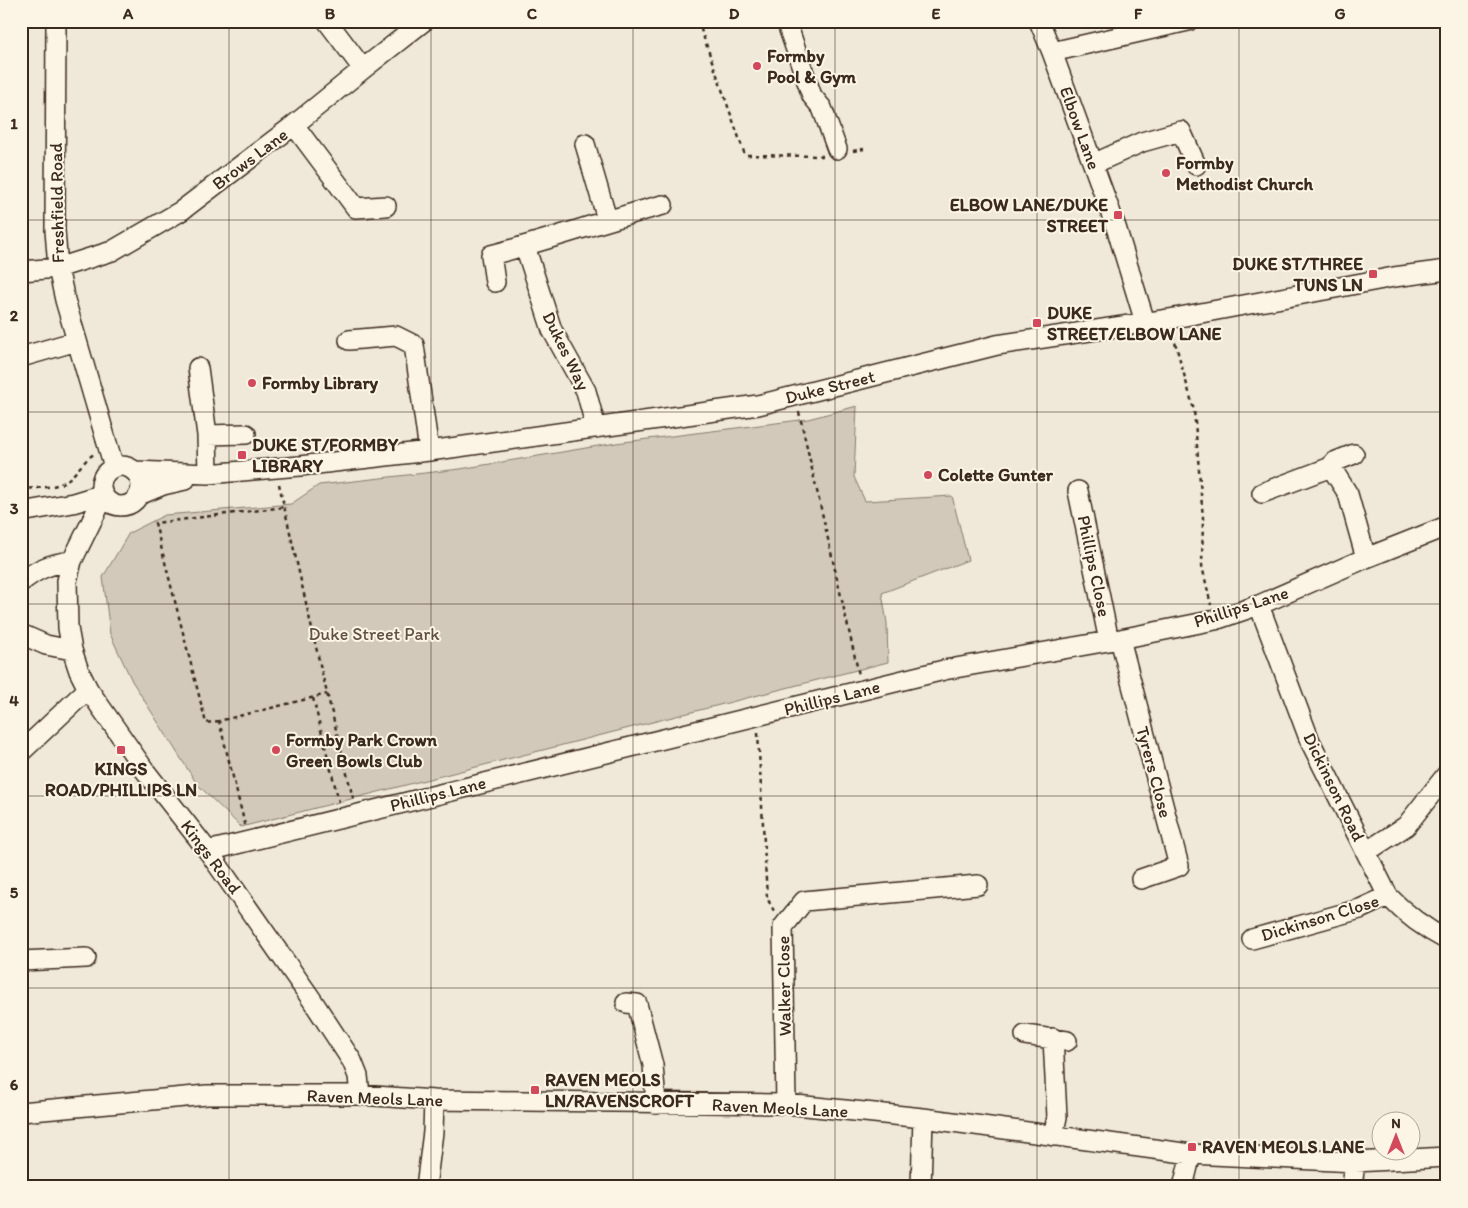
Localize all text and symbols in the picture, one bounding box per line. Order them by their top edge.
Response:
text: A [122,4,134,23]
text: B [325,4,336,23]
text: C [527,4,538,23]
text: D [729,4,740,23]
text: E [932,4,941,23]
text: F [1134,4,1143,23]
text: G [1334,4,1346,23]
place label: Formby Pool & Gym [767,45,857,88]
marker: Formby Pool & Gym [751,60,763,72]
street label: Elbow Lane [1055,83,1105,173]
text: 1 [10,114,18,133]
street label: Brows Lane [208,123,292,195]
street label: Freshfield Road [45,142,69,263]
place label: Formby Methodist Church [1176,152,1313,195]
marker: Formby Methodist Church [1160,167,1172,179]
place label: ELBOW LANE/DUKE STREET [950,194,1109,237]
marker: ELBOW LANE/DUKE STREET [1112,209,1124,221]
place label: DUKE ST/THREE TUNS LN [1232,253,1363,296]
marker: DUKE ST/THREE TUNS LN [1367,268,1379,280]
place label: DUKE STREET/ELBOW LANE [1047,302,1222,345]
text: 2 [10,306,19,325]
street label: Dukes Way [537,308,595,394]
marker: DUKE STREET/ELBOW LANE [1031,317,1043,329]
street label: Duke Street [783,365,877,409]
place label: Formby Library [262,372,379,394]
marker: Formby Library [246,377,258,389]
place label: DUKE ST/FORMBY LIBRARY [252,434,399,477]
marker: DUKE ST/FORMBY LIBRARY [236,449,248,461]
place label: Colette Gunter [938,464,1054,486]
marker: Colette Gunter [922,469,934,481]
text: 3 [10,499,19,518]
street label: Phillips Close [1072,513,1116,619]
street label: Phillips Lane [1191,581,1291,633]
park label: Duke Street Park [308,623,440,645]
street label: Phillips Lane [782,675,882,721]
text: 4 [9,691,19,710]
street label: Tyrers Close [1131,724,1177,820]
place label: Formby Park Crown Green Bowls Club [286,729,438,772]
street label: Dickinson Road [1298,729,1370,845]
marker: KINGS ROAD/PHILLIPS LN [115,744,127,756]
marker: Formby Park Crown Green Bowls Club [270,744,282,756]
place label: KINGS ROAD/PHILLIPS LN [45,758,197,801]
street label: Phillips Lane [388,771,488,817]
street label: Kings Road [176,816,246,898]
text: 5 [10,883,19,902]
street label: Dickinson Close [1258,890,1382,946]
street label: Walker Close [772,936,796,1036]
place label: RAVEN MEOLS LN/RAVENSCROFT [545,1069,695,1112]
text: 6 [10,1075,19,1094]
marker: RAVEN MEOLS LN/RAVENSCROFT [529,1084,541,1096]
street label: Raven Meols Lane [306,1085,444,1111]
street label: Raven Meols Lane [711,1093,849,1123]
north arrow [1370,1110,1420,1160]
text: N [1391,1115,1401,1132]
place label: RAVEN MEOLS LANE [1202,1136,1364,1158]
marker: RAVEN MEOLS LANE [1186,1141,1198,1153]

